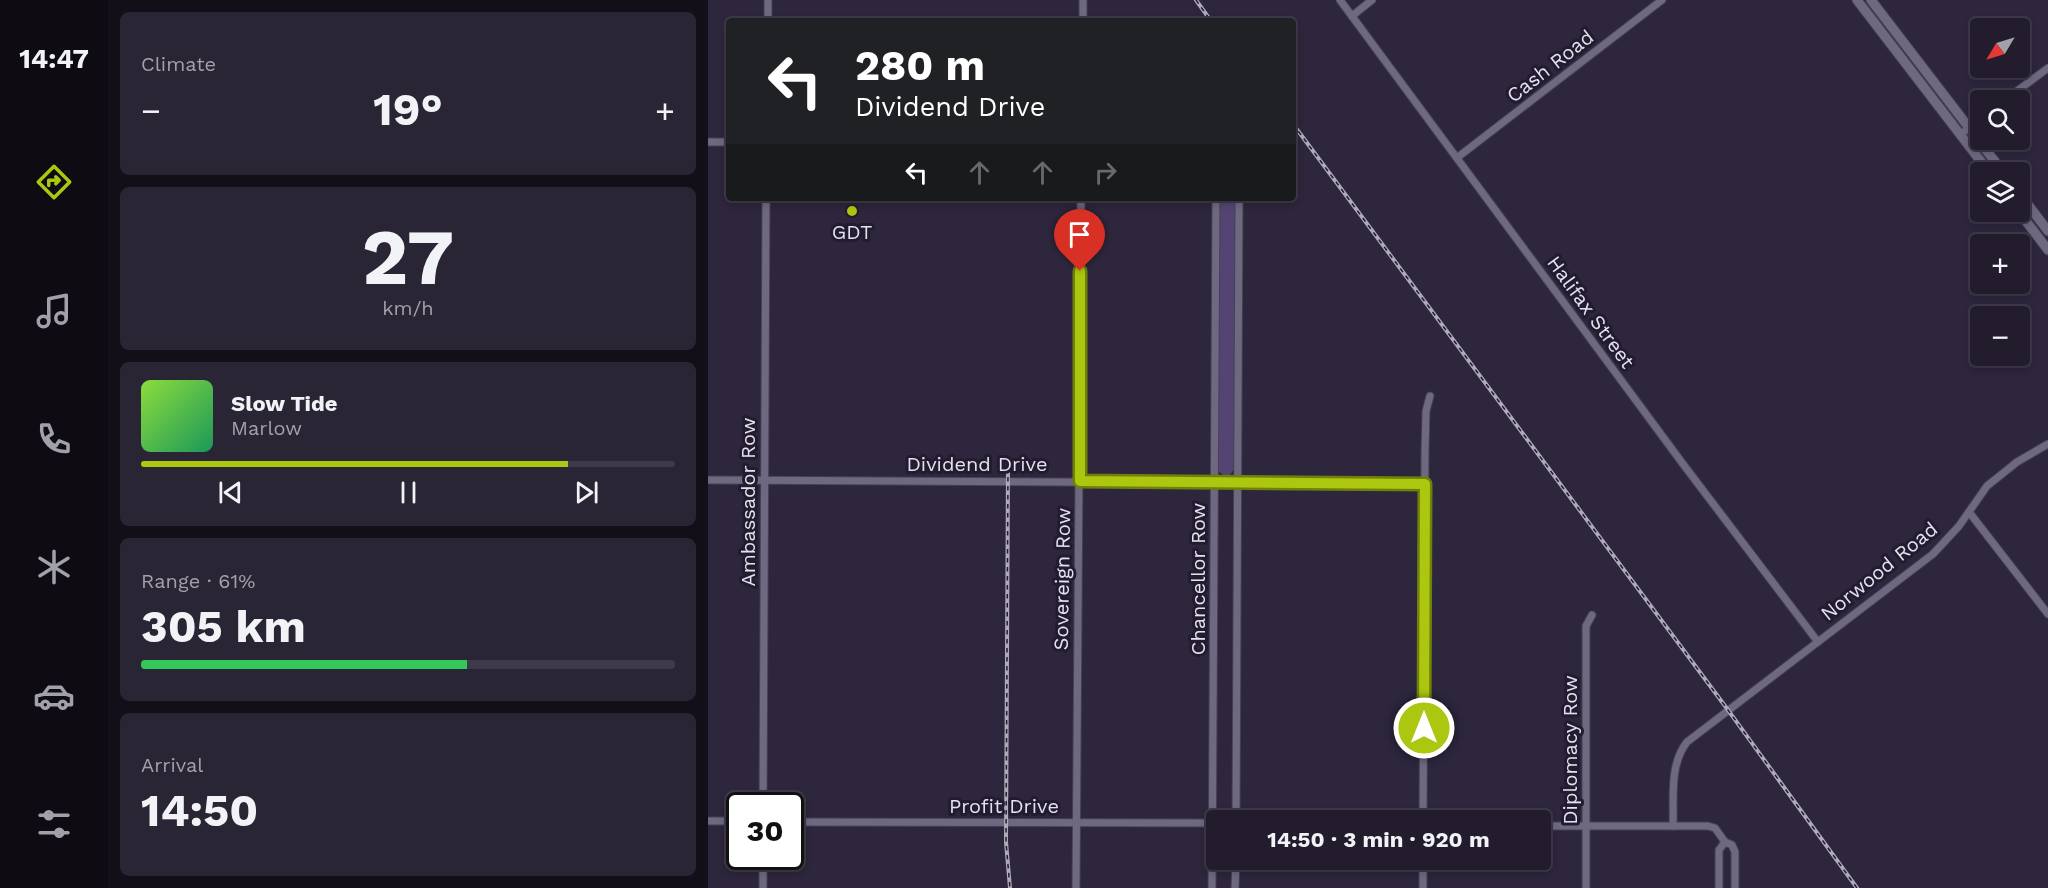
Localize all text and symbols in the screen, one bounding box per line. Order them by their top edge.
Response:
north arrow [1970,18,2030,78]
map controls [1970,18,2030,366]
street label: Cash Road [1502,25,1598,107]
text: 280 m [855,41,985,90]
icon: left [756,42,834,120]
text: 14:47 [19,43,89,75]
text: Climate [141,52,216,76]
text: 19° [373,83,443,136]
button: search [1970,90,2030,150]
text: − [141,91,161,130]
text: + [655,91,675,130]
text: Dividend Drive [855,91,1045,123]
icon: left [900,156,933,189]
icon: ahead [963,156,996,189]
icon: ahead [1026,156,1059,189]
icon: right [1089,156,1122,189]
icon: directions [33,161,75,203]
button: layers [1970,162,2030,222]
marker: GDT [845,204,859,218]
pin [1054,209,1105,271]
text: 27 [362,211,454,303]
icon: arrive [1063,218,1096,251]
place label: GDT [832,220,872,244]
button: + [1970,234,2030,294]
street label: Halifax Street [1542,251,1640,373]
icon: music [33,290,75,332]
text: km/h [382,296,434,320]
button: − [1970,306,2030,366]
text: Slow Tide [231,391,338,416]
text: Marlow [231,416,302,440]
street label: Ambassador Row [736,417,760,586]
icon: phone [33,418,75,460]
street label: Dividend Drive [907,452,1047,476]
icon: previous [214,476,247,509]
icon: pause [392,476,425,509]
icon: next [570,476,603,509]
street label: Chancellor Row [1186,502,1210,655]
street label: Sovereign Row [1049,507,1075,651]
street label: Norwood Road [1816,517,1942,625]
icon: climate [33,546,75,588]
text: Range · 61% [141,569,255,593]
text: 305 km [141,600,306,653]
icon: car [33,675,75,717]
street label: Diplomacy Row [1558,675,1582,825]
position arrow [1392,696,1456,760]
text: Arrival [141,753,203,777]
text: 14:50 [141,784,258,837]
speed limit sign: 30 [726,792,804,870]
street label: Profit Drive [949,794,1059,818]
icon: filters [33,803,75,845]
text: 14:50 · 3 min · 920 m [1267,827,1490,852]

